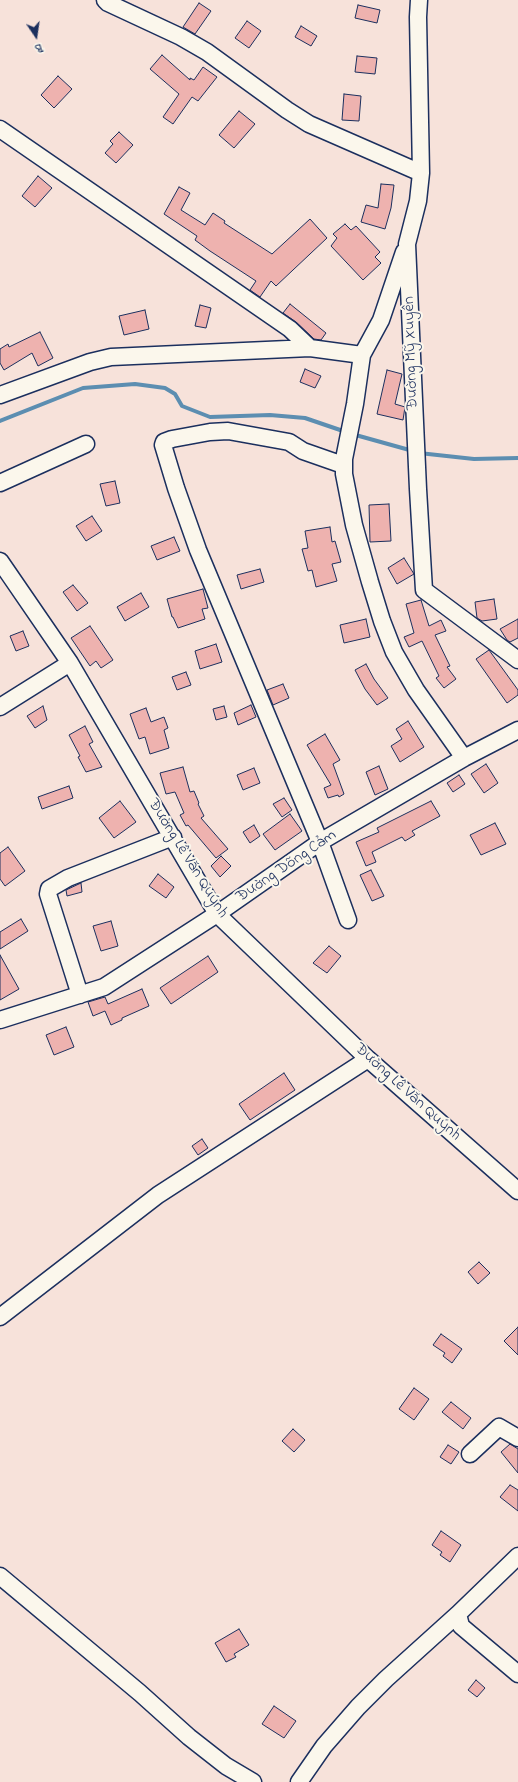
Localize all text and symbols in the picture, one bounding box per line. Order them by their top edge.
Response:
north arrow [16,16,56,56]
text: B [33,39,44,56]
street label: Đường Mỹ Xuyên [400,296,424,410]
street label: Đường Lê Văn Quýnh [143,796,231,922]
street label: Đường Dõng Cảm [233,826,341,908]
street label: Đường Lê Văn Quýnh [350,1040,464,1146]

